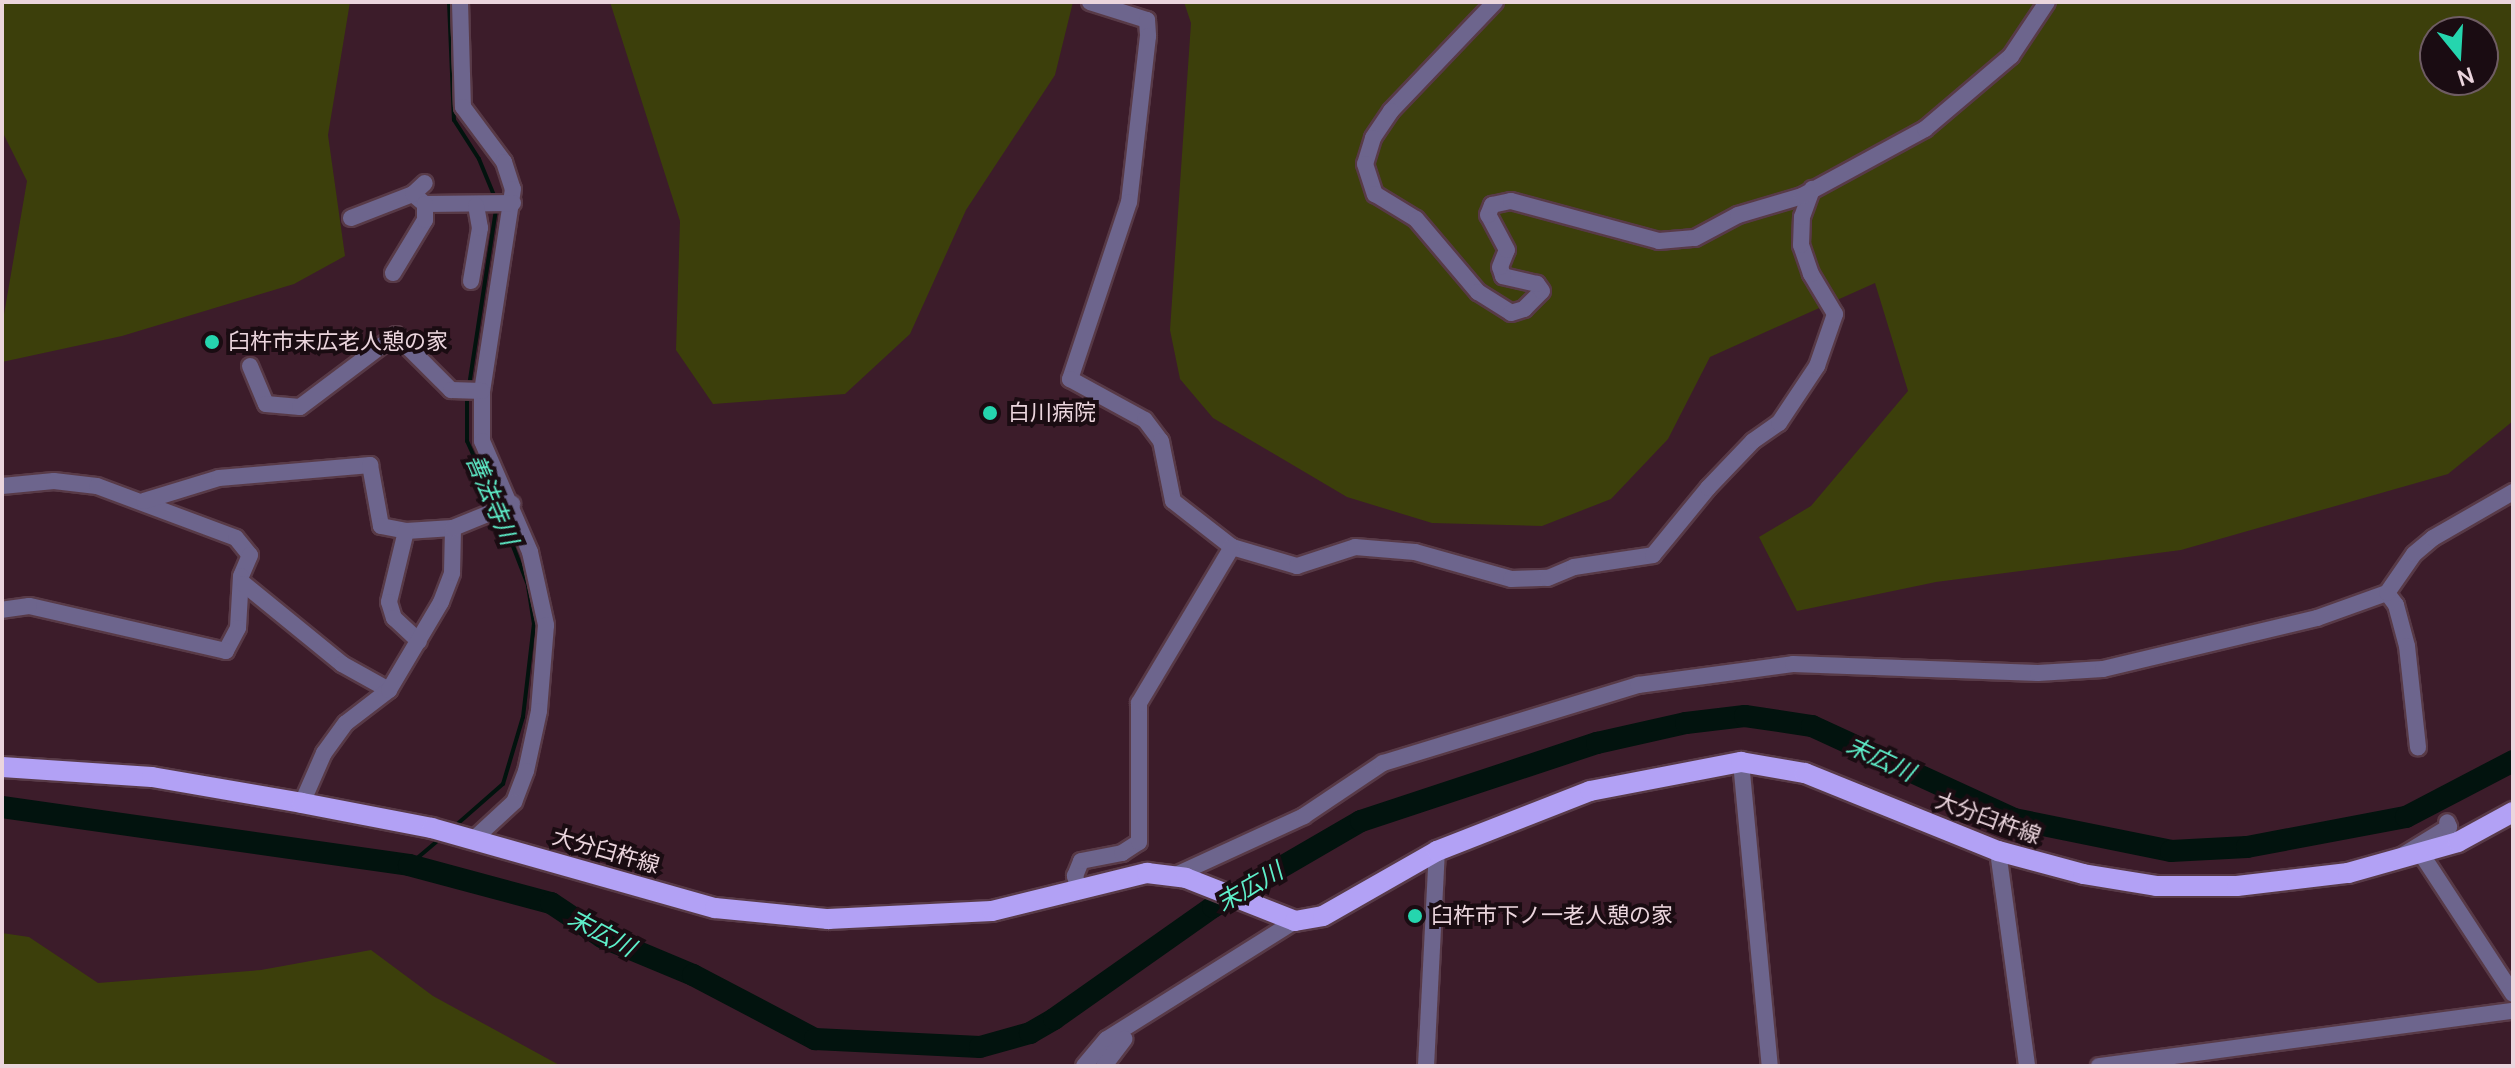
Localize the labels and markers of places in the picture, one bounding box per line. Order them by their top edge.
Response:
place label: 臼杵市末広老人憩の家 [228,329,448,355]
marker: 臼杵市末広老人憩の家 [203,333,221,351]
place label: 白川病院 [1008,400,1096,426]
marker: 白川病院 [979,402,1001,424]
place label: 臼杵市下ノ一老人憩の家 [1431,903,1673,929]
marker: 臼杵市下ノ一老人憩の家 [1406,907,1424,925]

